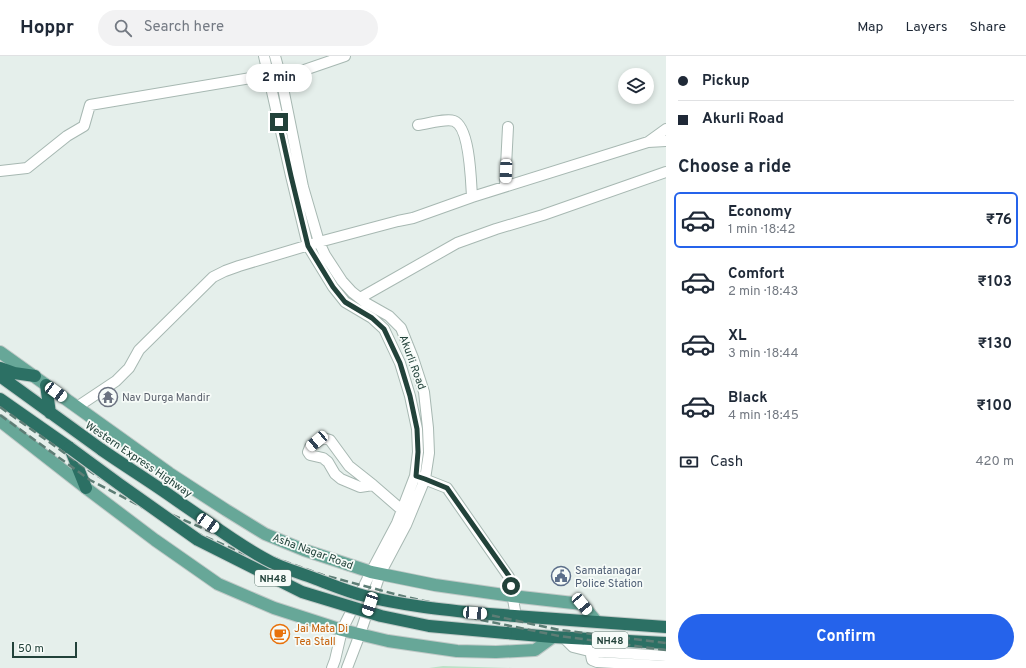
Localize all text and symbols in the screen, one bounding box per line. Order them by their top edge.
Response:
search box [98,10,378,46]
text: Hoppr [20,16,74,40]
icon: search [112,17,134,39]
text: Search here [144,18,224,37]
text: Map [857,19,883,36]
text: Layers [905,19,947,36]
text: Share [969,19,1006,36]
callout: 2 min [246,64,312,92]
map controls [618,68,654,104]
button: layers [618,68,654,104]
text: 2 min [262,70,296,86]
text: Pickup [702,72,750,91]
text: Akurli Road [702,110,784,129]
route end [270,113,288,131]
text: Choose a ride [678,156,791,179]
car [500,159,512,183]
icon: car [680,202,716,238]
text: Economy [728,203,792,222]
text: ₹76 [986,211,1012,230]
text: 1 min · 18:42 [728,222,795,238]
icon: car [680,264,716,300]
text: Comfort [728,265,785,284]
text: ₹103 [977,273,1012,292]
text: 2 min · 18:43 [728,284,798,300]
icon: car [680,326,716,362]
text: XL [728,327,746,346]
street label: Akurli Road [396,333,428,392]
text: ₹130 [978,335,1012,354]
text: 3 min · 18:44 [728,346,799,362]
car [43,380,69,404]
temple icon: Nav Durga Mandir [97,386,119,408]
icon: car [680,388,716,424]
text: Black [728,389,768,408]
place label: Nav Durga Mandir [122,391,211,405]
text: ₹100 [976,397,1012,416]
text: 4 min · 18:45 [728,408,799,424]
street label: Western Express Highway [82,419,195,501]
car [304,429,330,453]
icon: cash [678,451,700,473]
text: Cash [710,453,743,472]
text: 420 m [976,454,1014,470]
car [195,511,221,535]
street label: Asha Nagar Road [270,531,355,573]
place label: Samatanagar Police Station [575,564,643,591]
public building icon: Samatanagar Police Station [550,565,572,587]
road number: NH48 [255,570,291,586]
route start [502,577,520,595]
car [361,591,379,617]
car [570,591,594,617]
car [463,606,487,620]
button: Confirm [678,614,1014,660]
place label: Jai Mata Di Tea Stall [294,622,348,649]
cafe icon: Jai Mata Di Tea Stall [269,623,291,645]
road number: NH48 [592,632,628,648]
scale bar [12,640,77,659]
text: 50 m [18,642,44,656]

